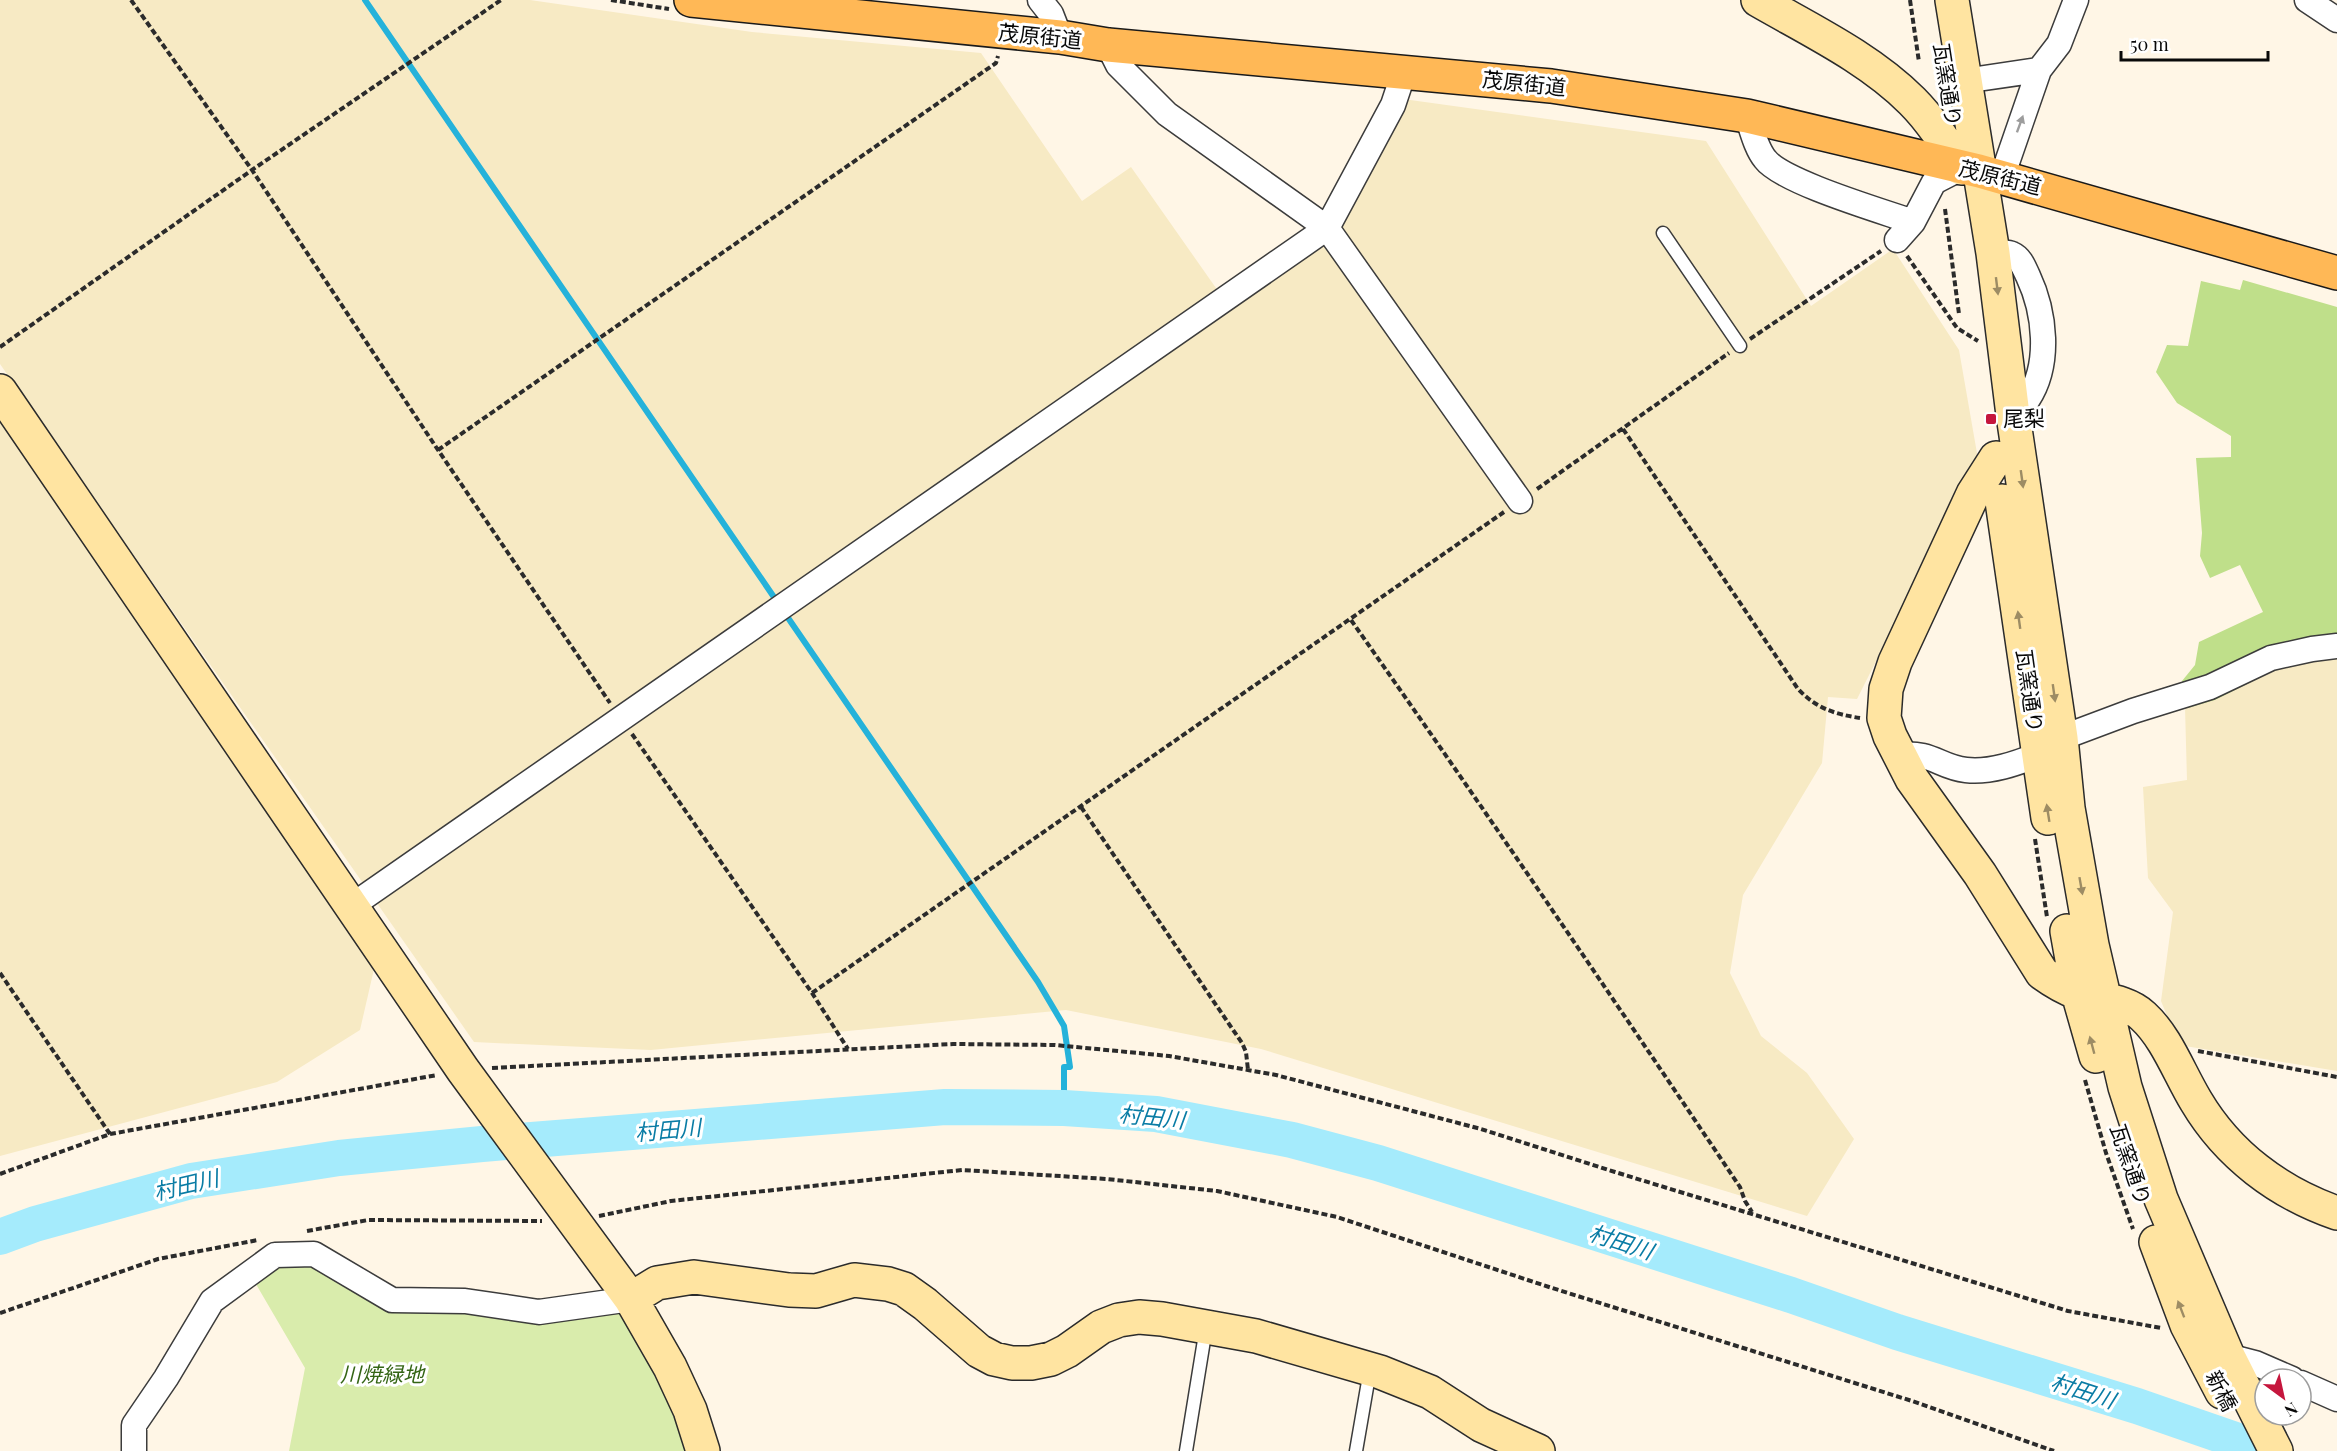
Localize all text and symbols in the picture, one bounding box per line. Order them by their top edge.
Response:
street label: 茂原街道 [997,17,1083,53]
scale bar [2121,24,2268,62]
text: 50 m [2130,32,2169,56]
street label: 瓦窯通り [1929,41,1969,128]
street label: 茂原街道 [1481,64,1567,100]
one-way arrow [2016,115,2026,133]
street label: 茂原街道 [1956,152,2045,200]
one-way arrow [1992,277,2002,296]
place label: 尾梨 [2003,403,2045,431]
marker: 尾梨 [1984,412,1998,426]
one-way arrow [2018,470,2027,489]
one-way arrow [2015,610,2024,629]
street label: 瓦窯通り [2011,647,2051,734]
one-way arrow [2050,684,2059,703]
one-way arrow [2043,803,2052,822]
one-way arrow [2077,877,2086,896]
one-way arrow [2087,1036,2097,1054]
water label: 村田川 [1118,1098,1188,1135]
water label: 村田川 [634,1111,704,1147]
street label: 瓦窯通り [2105,1120,2159,1209]
water label: 村田川 [150,1162,223,1206]
water label: 村田川 [1585,1217,1659,1266]
one-way arrow [2176,1300,2186,1318]
park label: 川焼緑地 [340,1359,426,1387]
street label: 新橋 [2201,1365,2245,1415]
water label: 村田川 [2047,1366,2121,1415]
north arrow [2253,1367,2313,1427]
text: N [2281,1398,2302,1422]

